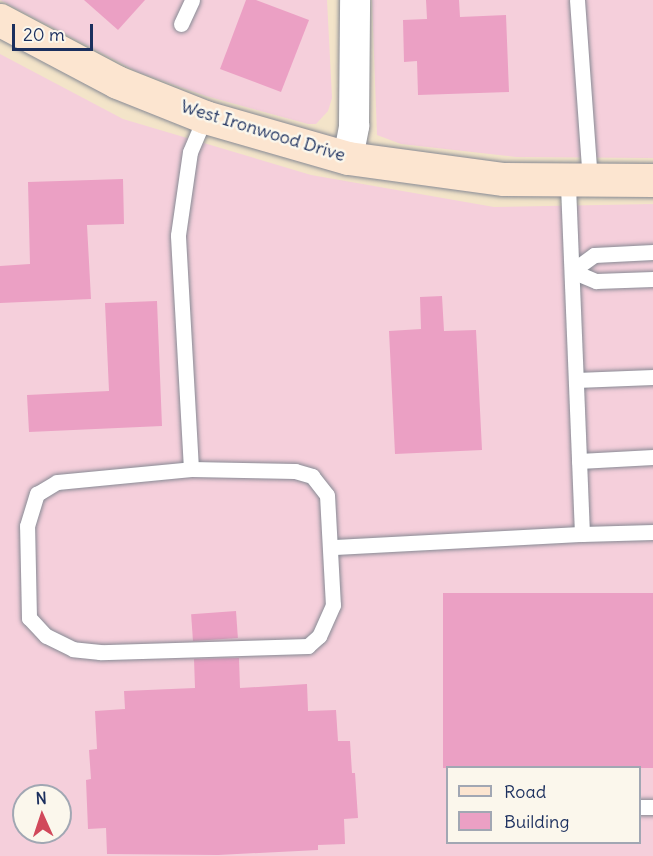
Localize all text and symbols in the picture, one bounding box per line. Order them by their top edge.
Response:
scale bar [15,12,96,50]
text: 20 m [23,23,65,46]
street label: West Ironwood Drive [178,96,348,166]
legend [446,766,641,844]
text: Road [504,780,546,803]
north arrow [12,784,72,844]
text: N [35,788,47,808]
text: Building [504,810,569,833]

